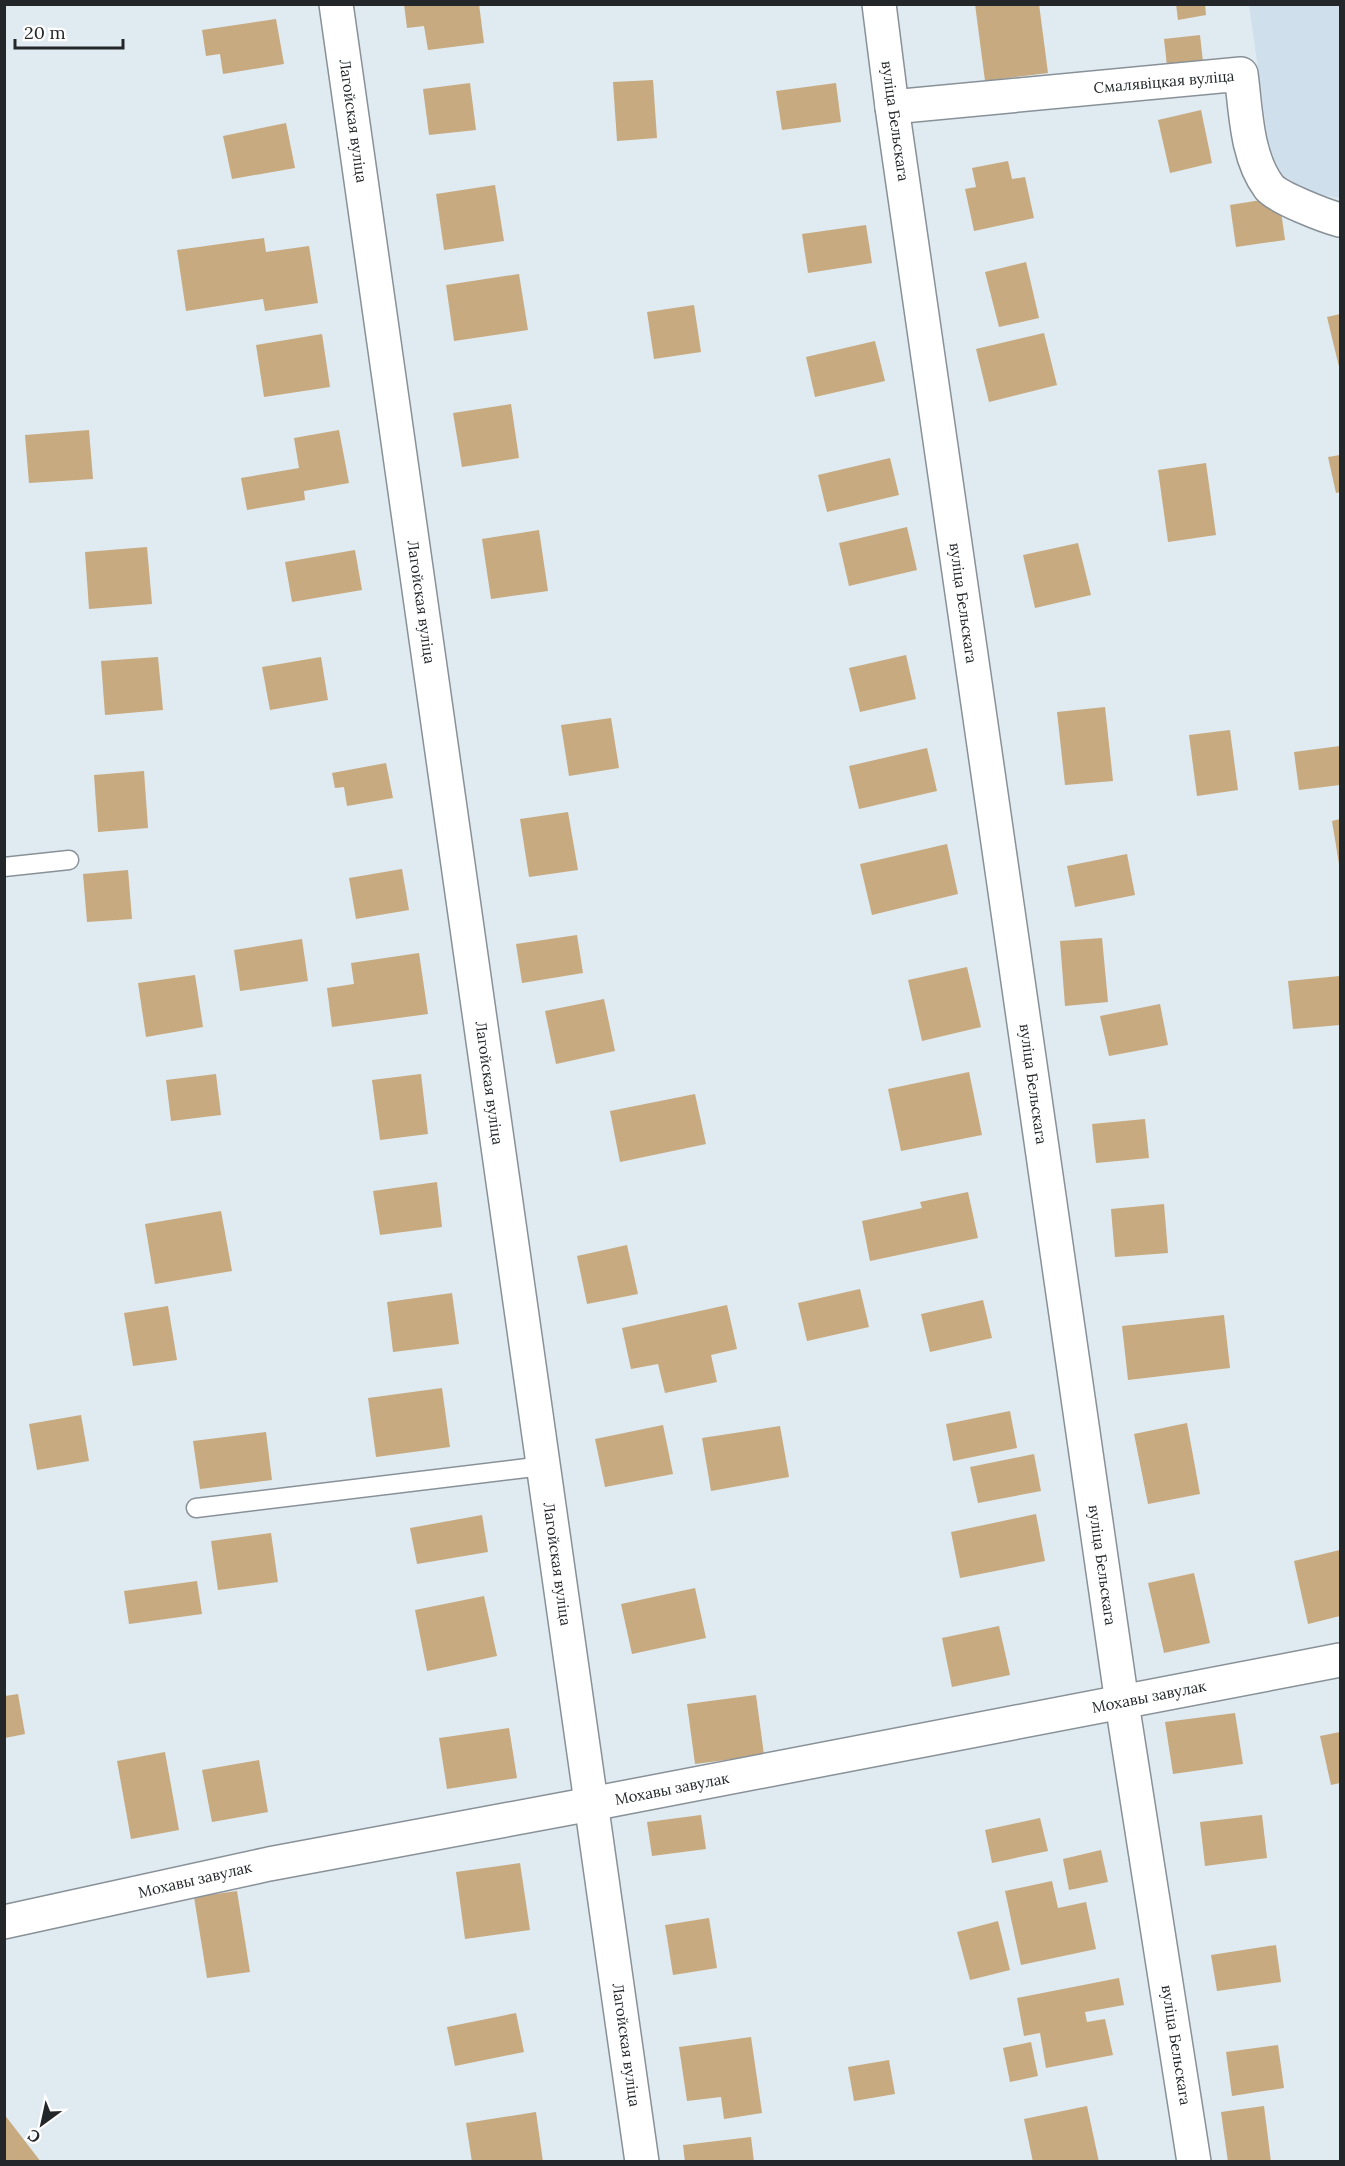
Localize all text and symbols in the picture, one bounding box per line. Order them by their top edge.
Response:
scale bar [15,12,123,50]
text: 20 m [24,21,66,44]
street label: Лагойская вуліца [335,58,372,184]
street label: вуліца Бельскага [878,59,913,183]
street label: Смалявіцкая вуліца [1093,66,1235,97]
street label: Лагойская вуліца [403,539,440,665]
street label: вуліца Бельскага [946,541,981,665]
street label: Лагойская вуліца [471,1020,508,1146]
street label: вуліца Бельскага [1016,1022,1051,1146]
street label: Лагойская вуліца [539,1501,576,1627]
street label: вуліца Бельскага [1085,1503,1120,1627]
street label: Мохавы завулак [1090,1676,1208,1717]
street label: Мохавы завулак [613,1768,731,1809]
street label: Мохавы завулак [136,1857,254,1902]
street label: Лагойская вуліца [608,1982,645,2108]
street label: вуліца Бельскага [1158,1983,1195,2107]
north arrow [12,2094,72,2154]
text: С [24,2125,44,2148]

